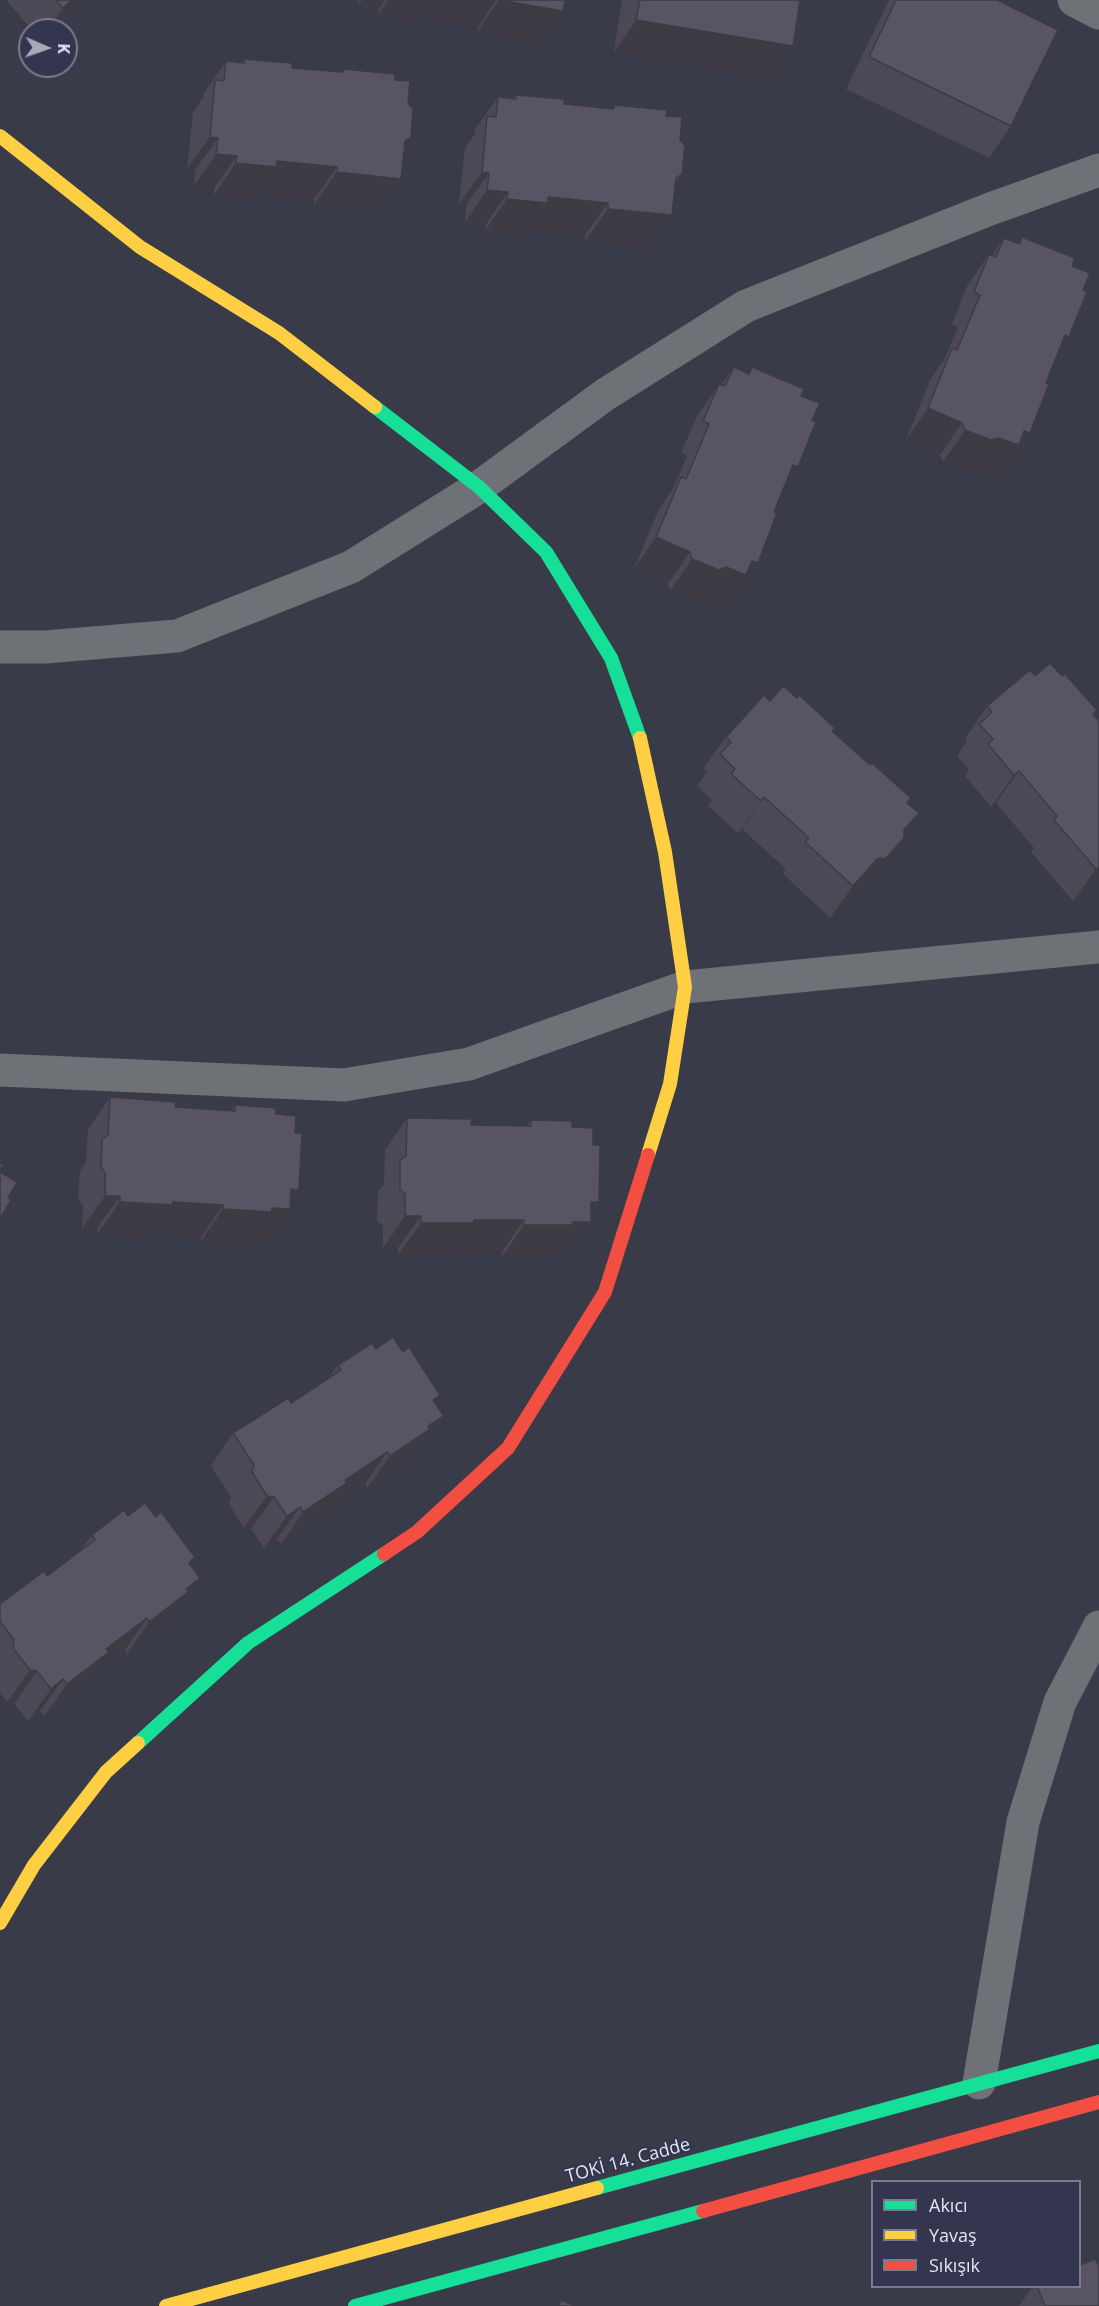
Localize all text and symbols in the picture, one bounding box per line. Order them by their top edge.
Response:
north arrow [18,18,78,78]
text: K [53,43,75,54]
street label: TOKİ 14. Cadde [563,2134,693,2188]
legend [871,2180,1081,2288]
text: Akıcı [929,2193,968,2217]
text: Yavaş [929,2223,977,2247]
text: Sıkışık [929,2253,980,2277]

